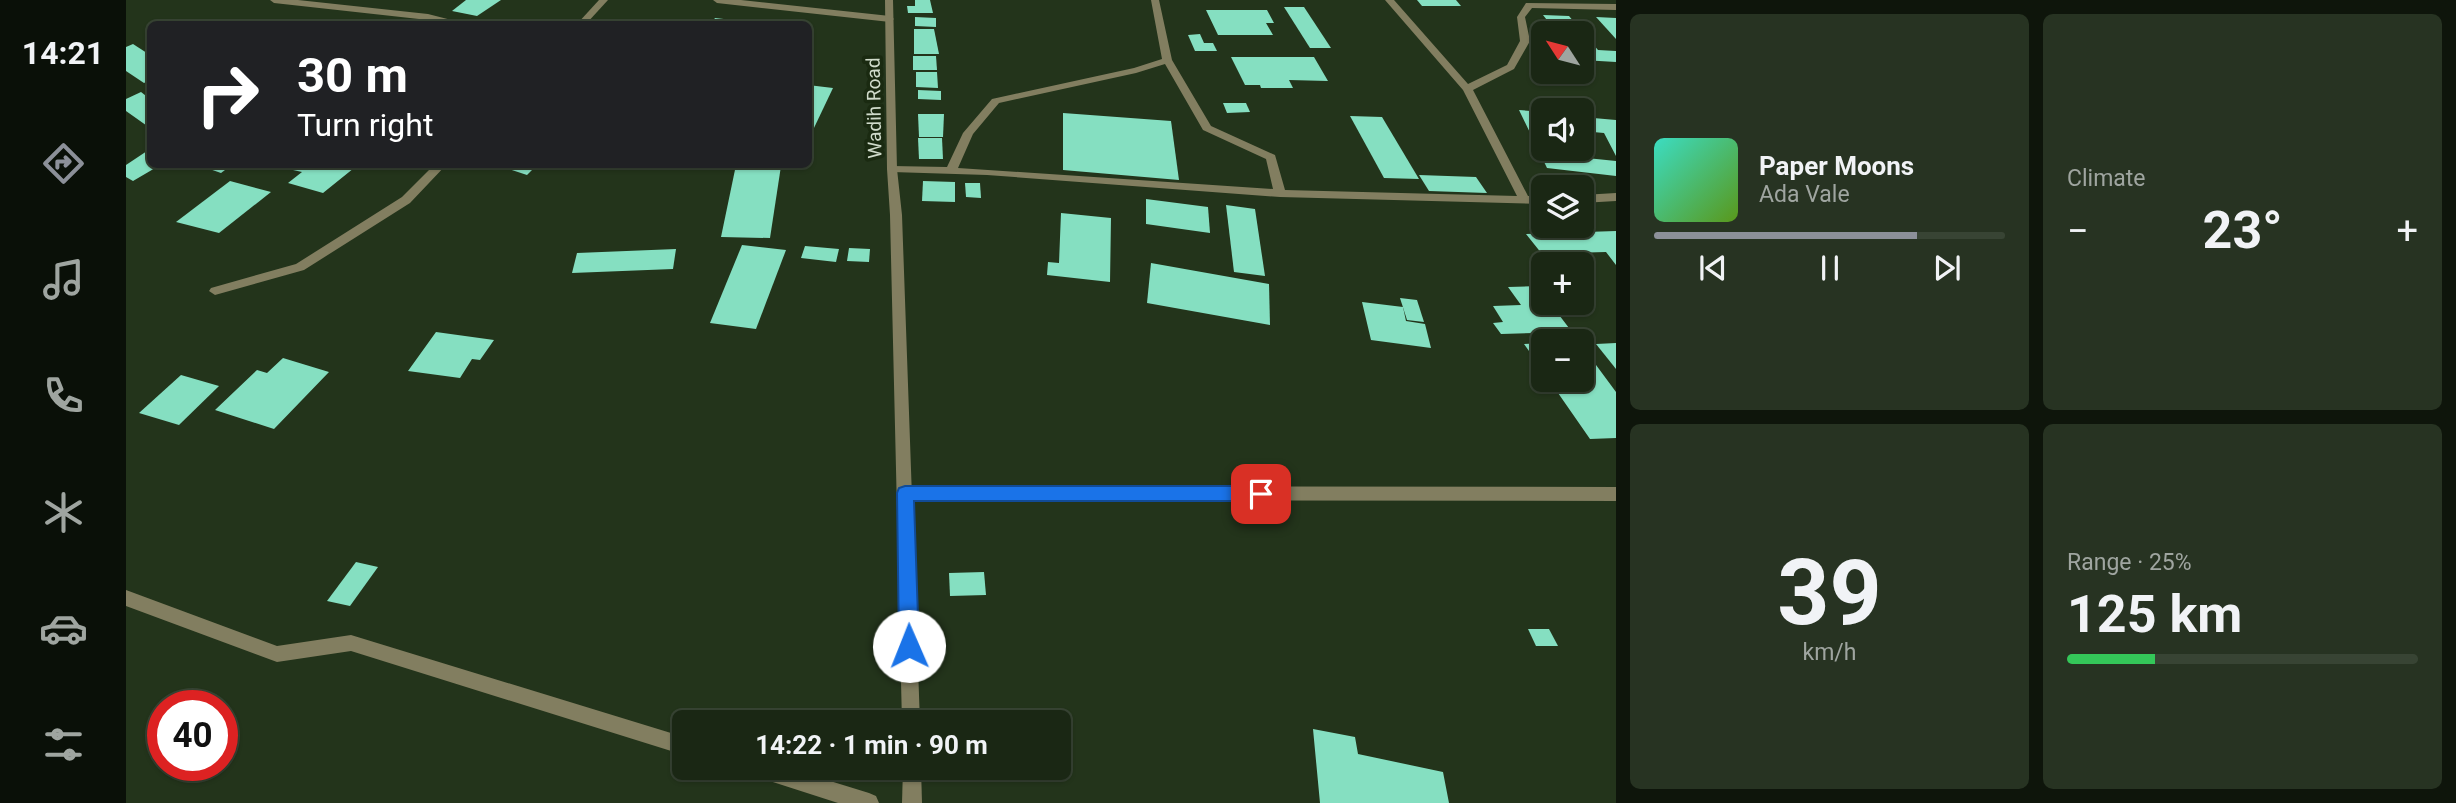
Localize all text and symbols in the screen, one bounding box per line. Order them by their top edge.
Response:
north arrow [1531,21,1594,84]
map controls [1531,21,1594,392]
text: 14:21 [22,34,104,72]
text: 30 m [297,47,408,104]
icon: right [182,49,273,140]
street label: Wadih Road [862,57,886,159]
button: sound [1531,98,1594,161]
text: Turn right [297,106,433,144]
icon: directions [39,139,88,188]
text: Paper Moons [1759,151,1914,181]
text: Climate [2067,165,2146,192]
button: layers [1531,175,1594,238]
text: Ada Vale [1759,181,1850,208]
text: 23° [2203,200,2283,261]
text: − [2067,209,2089,253]
text: + [2396,209,2418,253]
icon: previous [1694,249,1732,287]
icon: pause [1811,249,1849,287]
icon: next [1928,249,1966,287]
button: + [1531,252,1594,315]
icon: music [39,255,88,304]
button: − [1531,329,1594,392]
icon: phone [39,371,88,420]
pin [1231,464,1291,524]
icon: arrive [1242,475,1280,513]
icon: climate [39,488,88,537]
text: 39 [1777,540,1882,646]
text: Range · 25% [2067,549,2192,576]
text: 125 km [2067,584,2242,645]
icon: car [39,604,88,653]
position arrow [872,609,946,683]
text: km/h [1803,639,1857,666]
speed limit sign: 40 [147,690,238,781]
icon: filters [39,720,88,769]
text: 14:22 · 1 min · 90 m [755,730,988,760]

